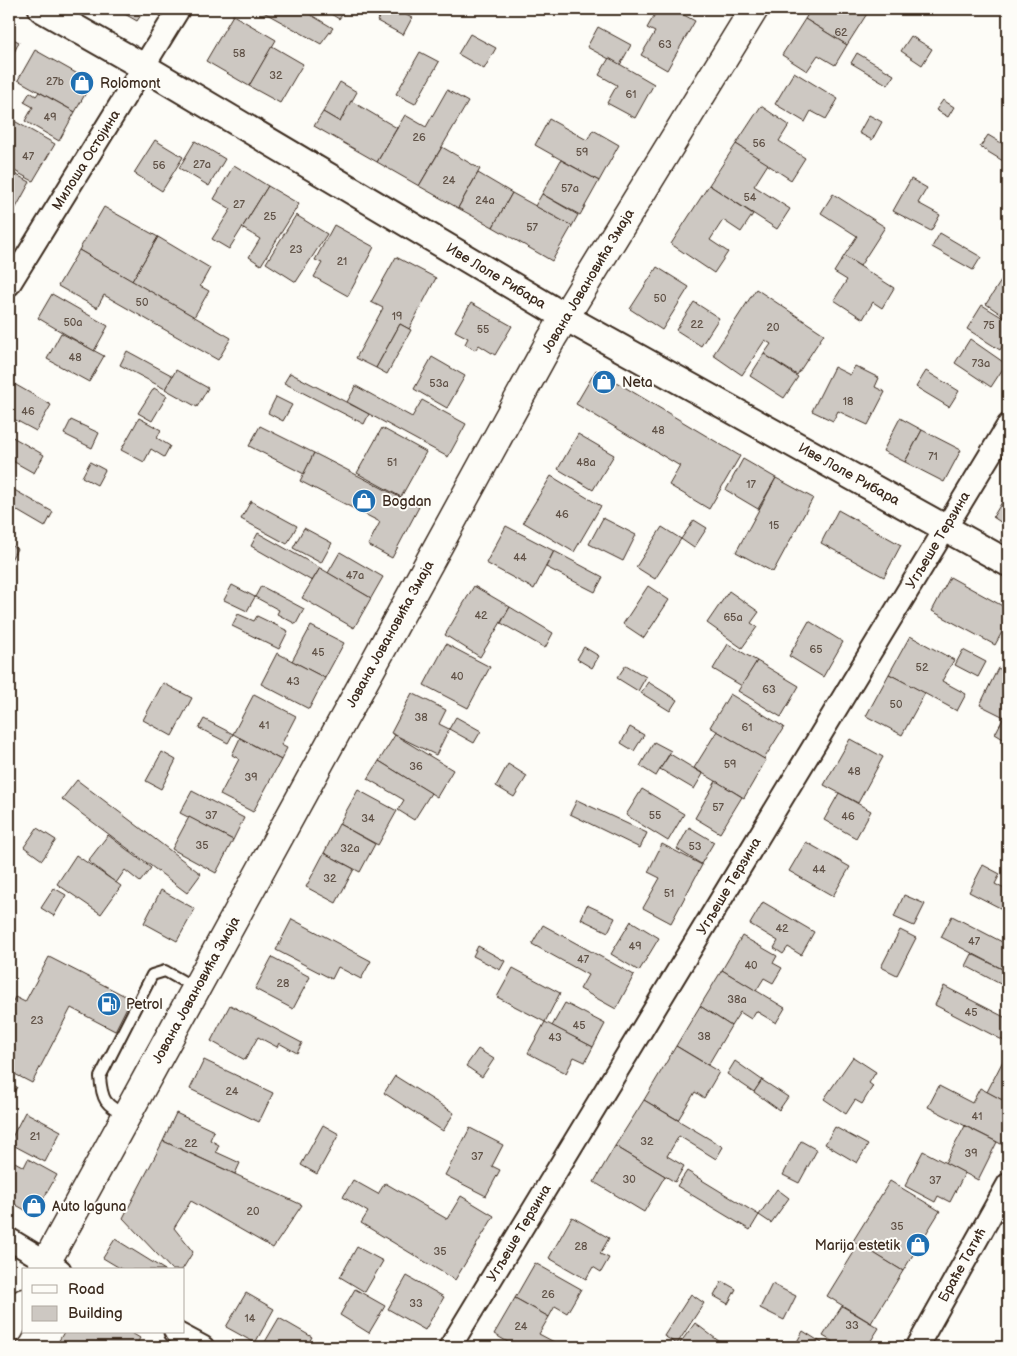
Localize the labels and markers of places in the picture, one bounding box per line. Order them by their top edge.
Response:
shop icon: Rolomont [69,70,95,96]
place label: Rolomont [100,75,161,92]
shop icon: Neta [591,369,617,395]
place label: Neta [622,374,653,391]
shop icon: Bogdan [351,488,377,514]
place label: Bogdan [382,493,432,510]
fuel station icon: Petrol [96,991,122,1017]
place label: Petrol [126,996,163,1013]
shop icon: Auto laguna [21,1193,47,1219]
place label: Auto laguna [52,1198,127,1215]
shop icon: Marija estetik [905,1232,931,1258]
place label: Marija estetik [815,1237,900,1254]

